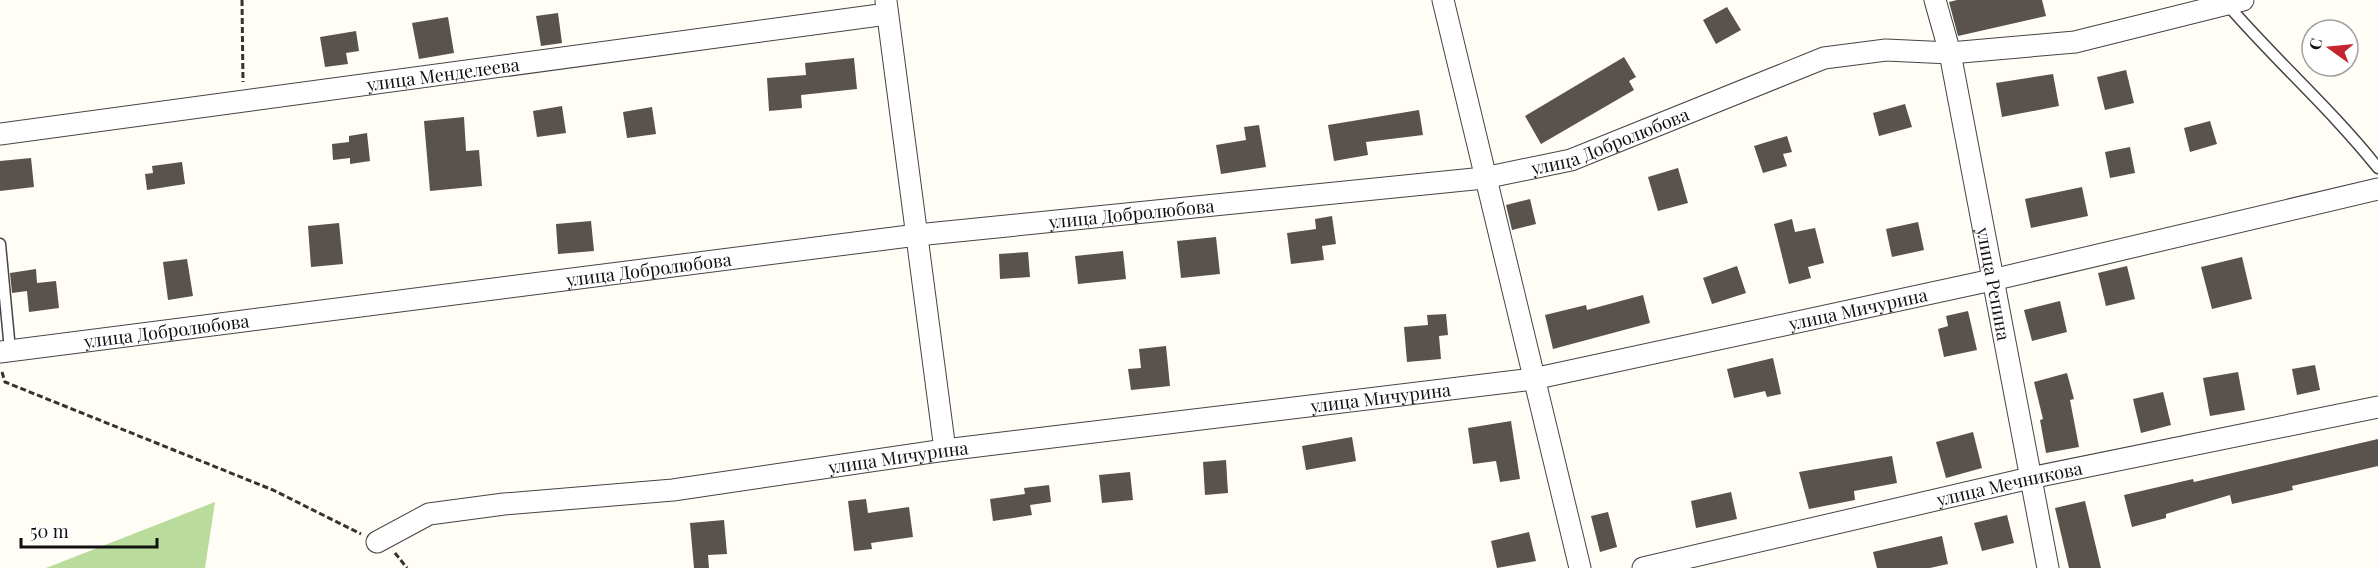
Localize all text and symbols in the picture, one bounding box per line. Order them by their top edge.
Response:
north arrow [2300,18,2360,78]
text: С [2303,36,2327,52]
street label: улица Менделеева [364,52,521,96]
street label: улица Добролюбова [1528,102,1692,180]
street label: улица Добролюбова [1047,193,1215,234]
street label: улица Репина [1971,224,2016,342]
street label: улица Добролюбова [564,247,733,292]
street label: улица Мичурина [1786,282,1930,336]
street label: улица Добролюбова [82,308,251,353]
street label: улица Мичурина [1308,377,1452,418]
street label: улица Мичурина [826,435,970,479]
street label: улица Мечникова [1933,456,2084,512]
scale bar [21,511,158,549]
text: 50 m [30,519,69,543]

